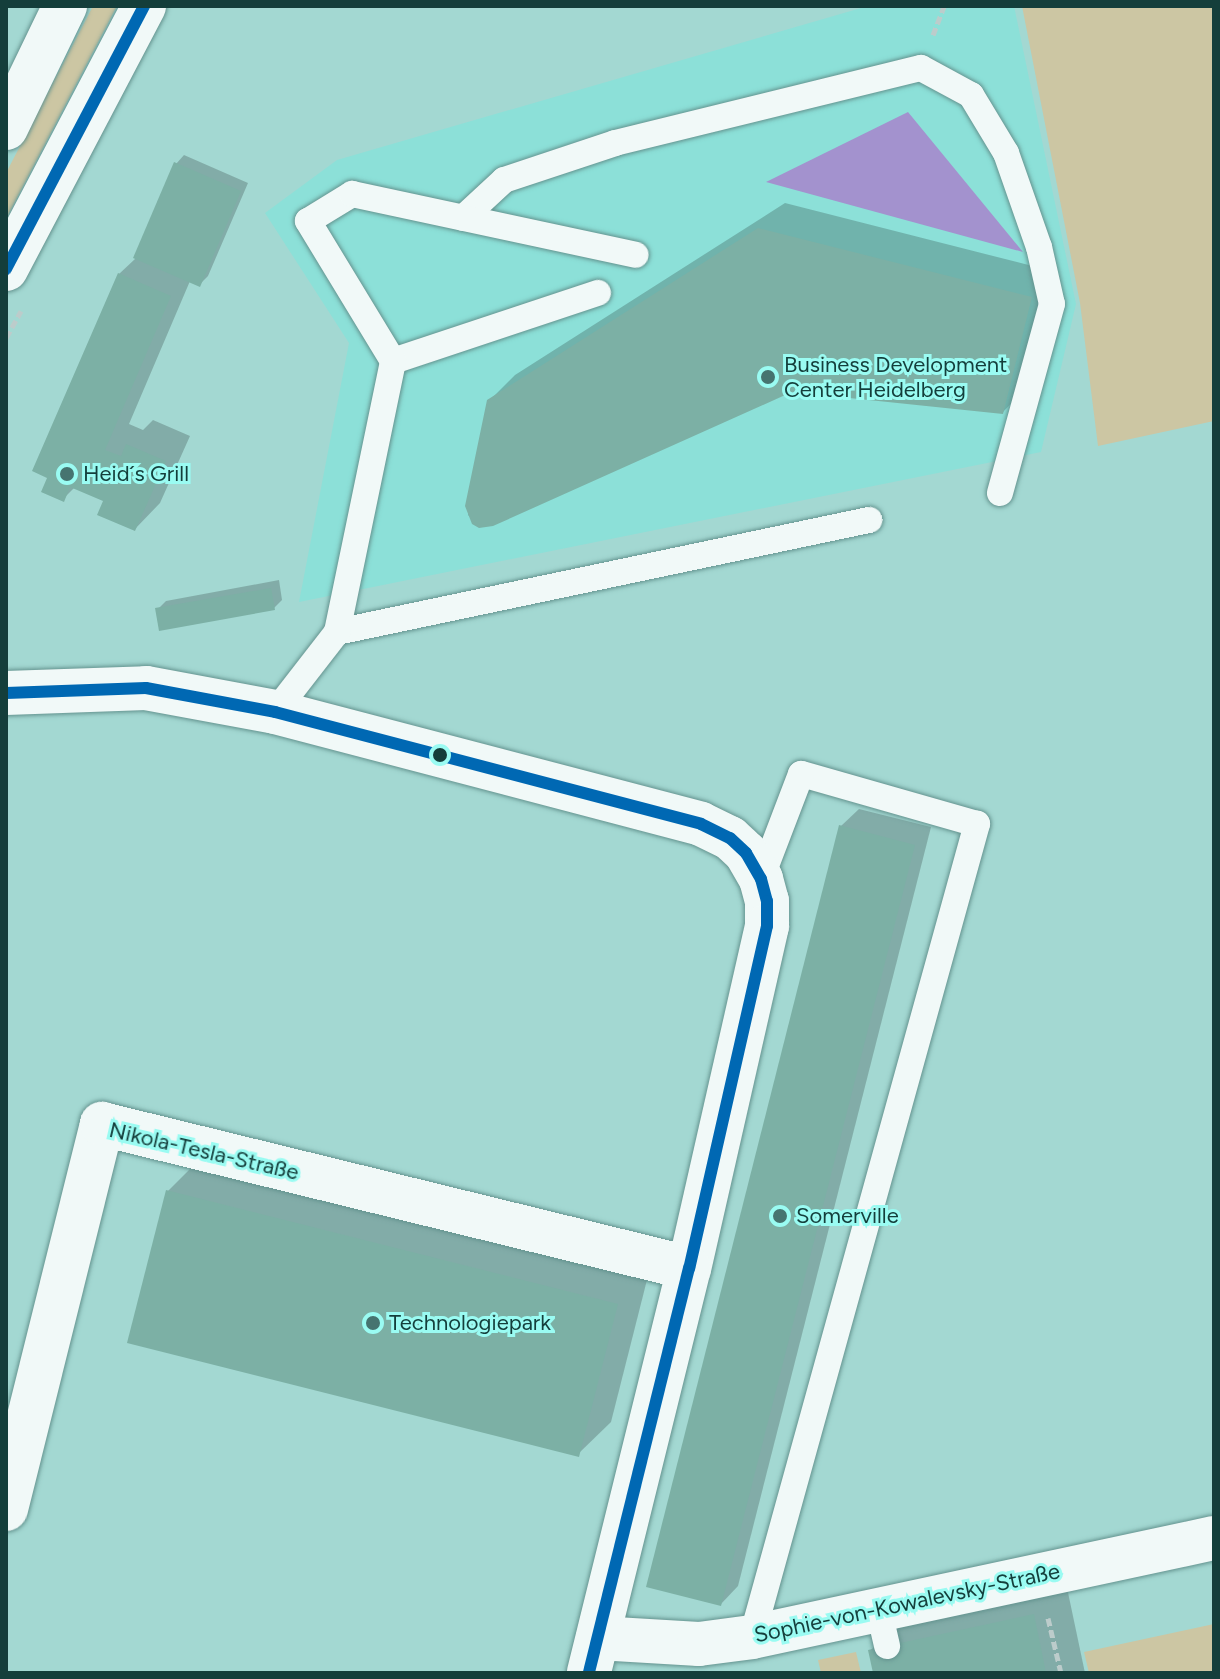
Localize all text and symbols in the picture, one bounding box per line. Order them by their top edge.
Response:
place label: Business Development Center Heidelberg [784,351,1007,402]
marker: Business Development Center Heidelberg [759,368,777,386]
place label: Heid´s Grill [83,461,189,487]
marker: Heid´s Grill [58,465,76,483]
unlabelled marker [432,747,448,763]
street label: Nikola-Tesla-Straße [107,1116,301,1186]
place label: Somerville [796,1203,899,1229]
marker: Somerville [771,1207,789,1225]
place label: Technologiepark [389,1310,551,1336]
marker: Technologiepark [364,1314,382,1332]
street label: Sophie-von-Kowalevsky-Straße [752,1558,1062,1648]

